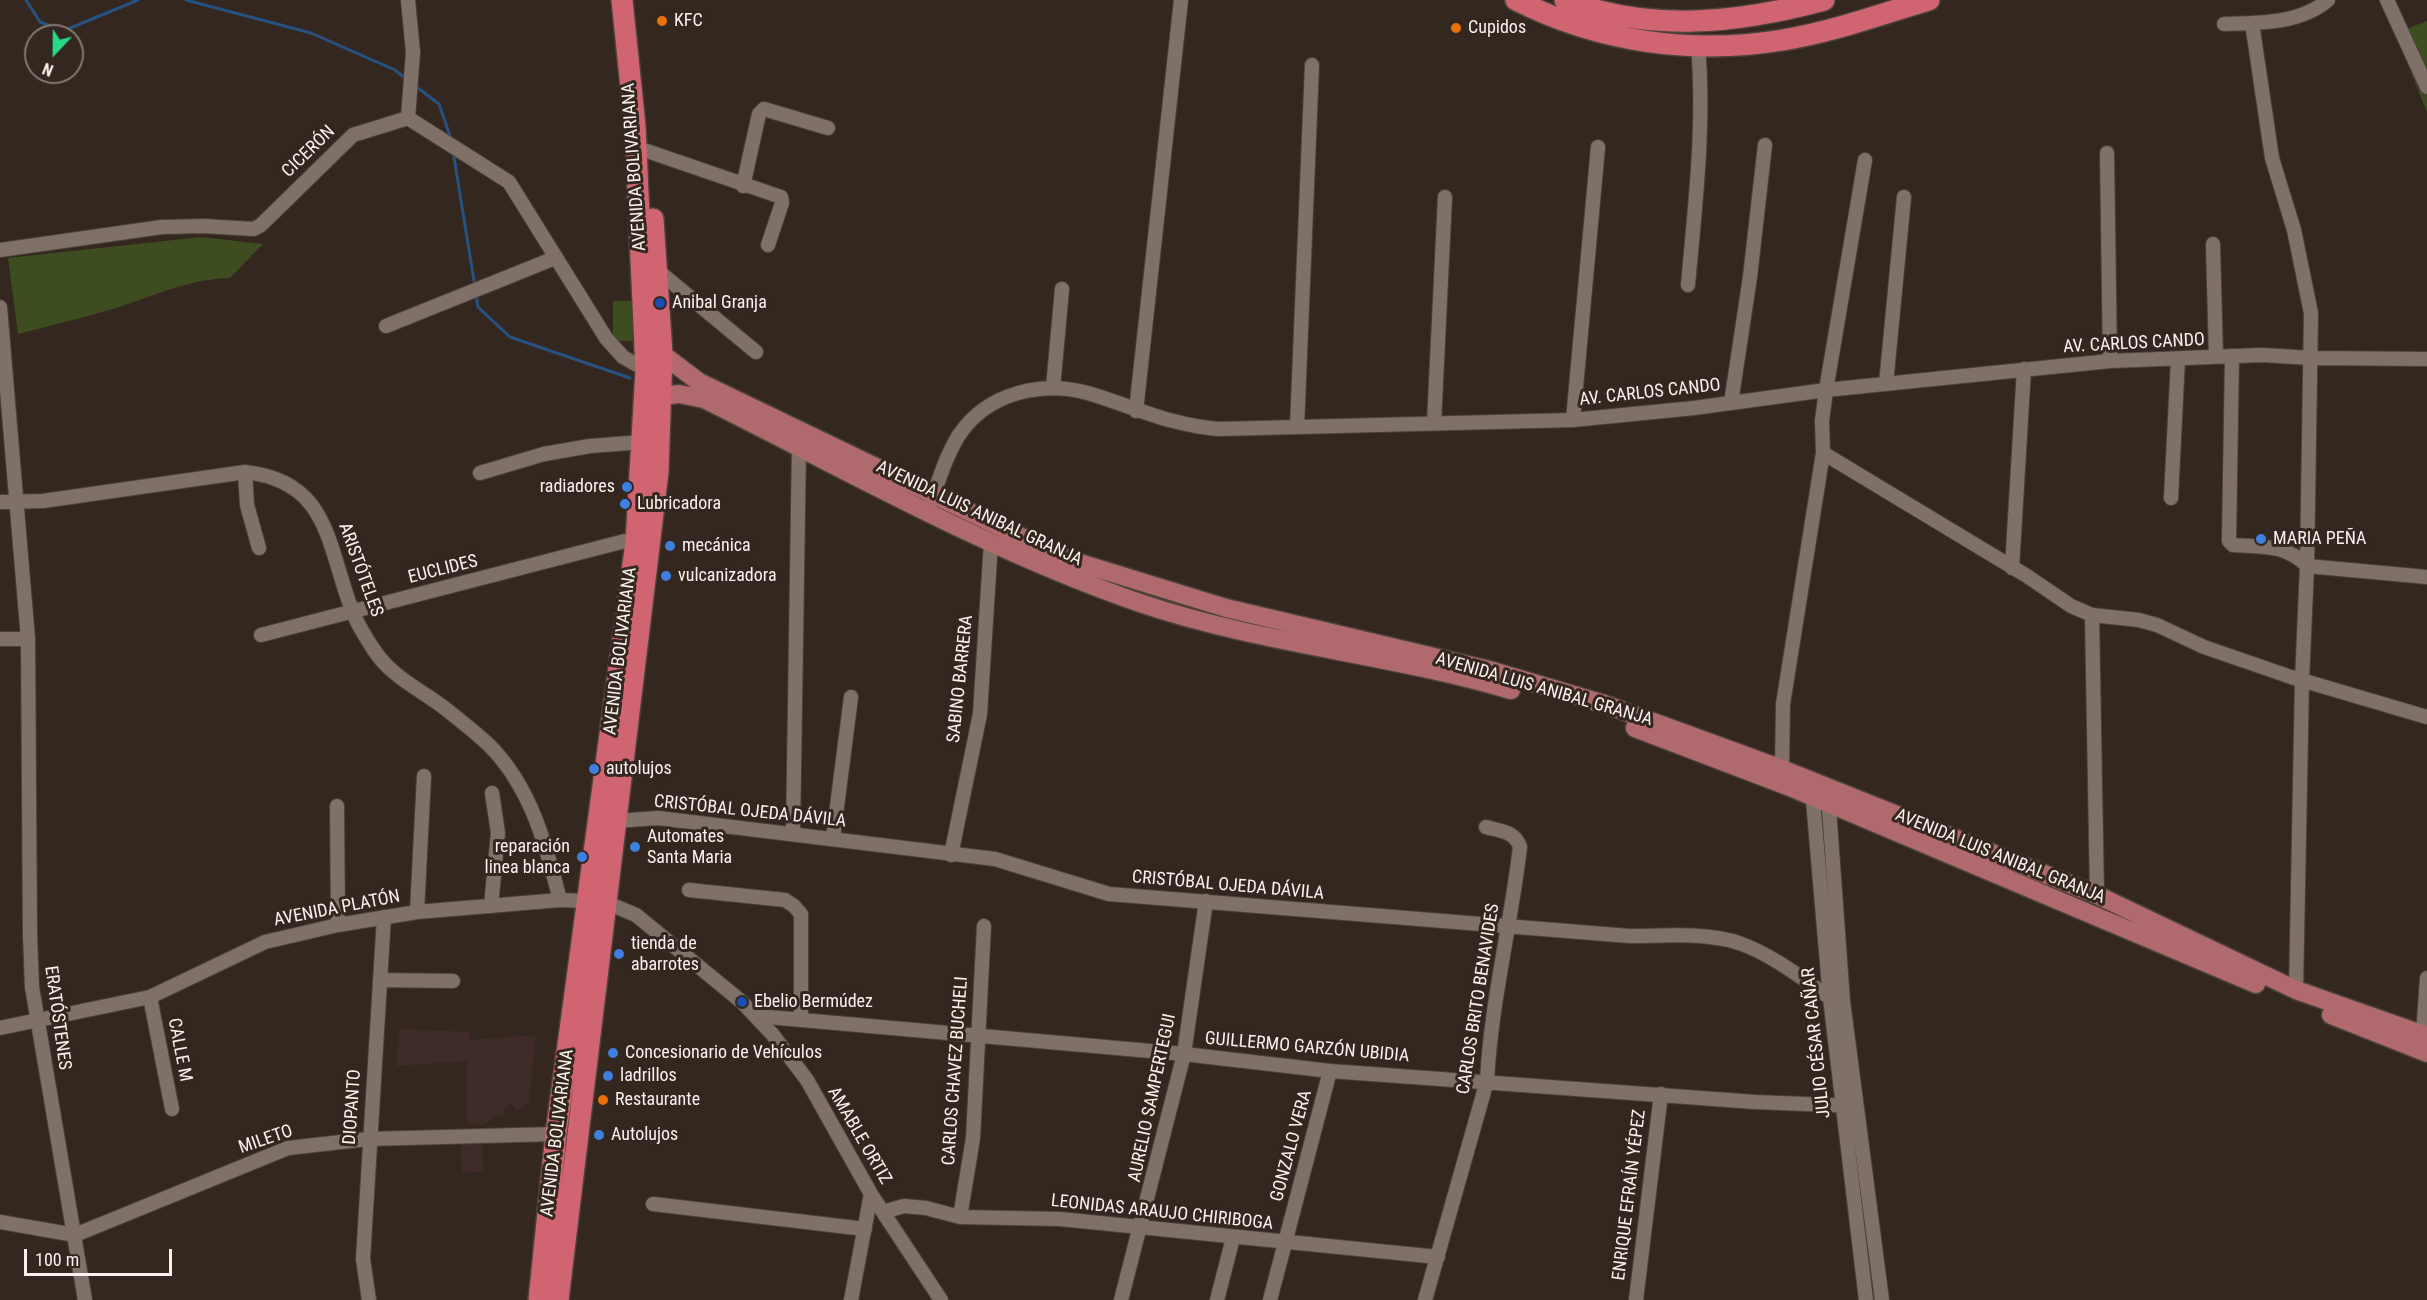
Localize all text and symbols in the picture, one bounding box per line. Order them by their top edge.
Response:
place label: KFC [674,10,703,32]
marker: KFC [655,14,669,28]
place label: Cupidos [1468,17,1526,39]
marker: Cupidos [1449,21,1463,35]
north arrow [24,24,84,84]
text: N [40,59,56,80]
street label: AVENIDA BOLIVARIANA [618,82,652,252]
street label: CICERÓN [278,122,340,182]
place label: Anibal Granja [672,292,767,314]
marker: Anibal Granja [653,296,667,310]
street label: AV. CARLOS CANDO [2063,330,2205,358]
street label: AV. CARLOS CANDO [1578,375,1722,411]
street label: AVENIDA LUIS ANIBAL GRANJA [873,457,1085,571]
place label: radiadores [540,476,615,498]
marker: radiadores [620,480,634,494]
place label: Lubricadora [637,493,721,515]
marker: Lubricadora [618,497,632,511]
street label: ARISTÓTELES [333,520,387,620]
place label: MARIA PEÑA [2273,528,2366,550]
marker: MARIA PEÑA [2254,532,2268,546]
place label: mecánica [682,535,751,557]
marker: mecánica [663,539,677,553]
street label: EUCLIDES [406,551,480,589]
place label: vulcanizadora [678,565,777,587]
street label: AVENIDA BOLIVARIANA [600,566,642,736]
marker: vulcanizadora [659,569,673,583]
street label: SABINO BARRERA [944,614,978,744]
street label: AVENIDA LUIS ANIBAL GRANJA [1433,649,1655,731]
place label: autolujos [606,758,672,780]
marker: autolujos [587,762,601,776]
street label: CRISTÓBAL OJEDA DÁVILA [653,791,847,833]
street label: AVENIDA LUIS ANIBAL GRANJA [1892,805,2108,909]
place label: Automates Santa Maria [647,826,732,868]
place label: reparación linea blanca [485,836,570,878]
marker: Automates Santa Maria [628,840,642,854]
marker: reparación linea blanca [575,850,589,864]
street label: CRISTÓBAL OJEDA DÁVILA [1131,867,1325,905]
street label: AVENIDA PLATÓN [272,886,402,932]
street label: CARLOS BRITO BENAVIDES [1453,902,1505,1096]
place label: tienda de abarrotes [631,933,699,976]
marker: tienda de abarrotes [612,947,626,961]
street label: ERATÓSTENES [39,965,75,1071]
street label: JULIO CÉSAR CAÑAR [1798,967,1836,1119]
street label: CARLOS CHAVEZ BUCHELI [939,976,973,1166]
place label: Ebelio Bermúdez [754,991,873,1013]
marker: Ebelio Bermúdez [735,995,749,1009]
street label: AURELIO SAMPERTEGUI [1125,1012,1181,1184]
street label: CALLE M [162,1016,196,1084]
street label: GUILLERMO GARZÓN UBIDIA [1204,1028,1410,1068]
place label: Concesionario de Vehículos [625,1042,822,1064]
marker: Concesionario de Vehículos [606,1046,620,1060]
street label: AVENIDA BOLIVARIANA [537,1048,579,1218]
place label: ladrillos [620,1065,677,1087]
street label: DIOPANTO [340,1069,366,1145]
marker: ladrillos [601,1069,615,1083]
street label: AMABLE ORTIZ [822,1083,896,1189]
street label: GONZALO VERA [1267,1088,1317,1204]
place label: Restaurante [615,1089,700,1111]
marker: Restaurante [596,1093,610,1107]
street label: ENRIQUE EFRAÍN YÉPEZ [1609,1108,1651,1282]
street label: MILETO [236,1121,296,1159]
place label: Autolujos [611,1124,678,1146]
marker: Autolujos [592,1128,606,1142]
street label: LEONIDAS ARAUJO CHIRIBOGA [1050,1191,1274,1235]
scale bar [27,1237,176,1275]
text: 100 m [35,1249,79,1270]

